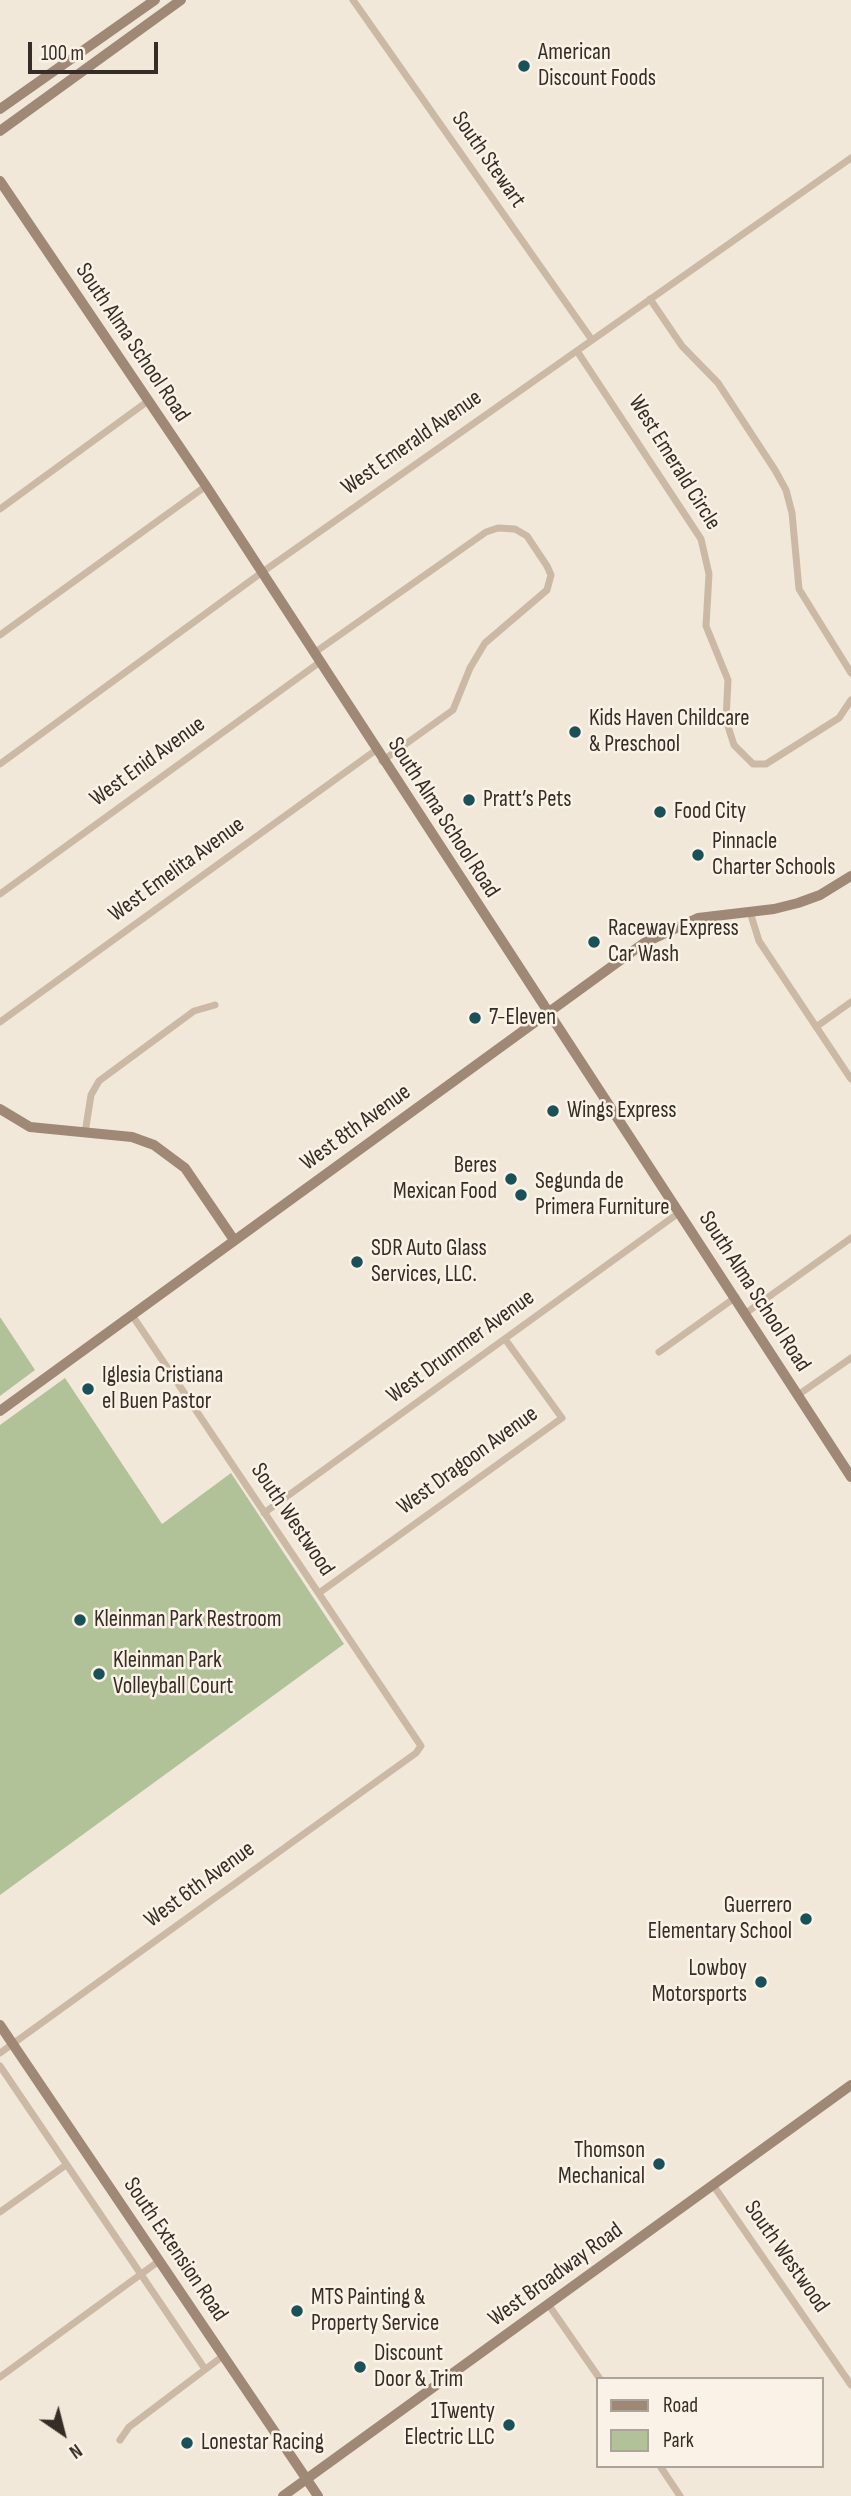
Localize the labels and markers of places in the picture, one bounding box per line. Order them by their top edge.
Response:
place label: American Discount Foods [538,39,656,93]
marker: American Discount Foods [516,58,532,74]
place label: Kids Haven Childcare & Preschool [589,705,749,759]
marker: Kids Haven Childcare & Preschool [567,724,583,740]
place label: Pratt’s Pets [483,786,571,814]
marker: Pratt’s Pets [461,792,477,808]
place label: Food City [674,798,746,826]
marker: Food City [652,804,668,820]
place label: Pinnacle Charter Schools [712,828,836,882]
marker: Pinnacle Charter Schools [690,847,706,863]
place label: Raceway Express Car Wash [608,915,739,969]
marker: Raceway Express Car Wash [586,934,602,950]
place label: 7-Eleven [489,1004,556,1032]
marker: 7-Eleven [467,1010,483,1026]
place label: Wings Express [567,1097,677,1125]
marker: Wings Express [545,1103,561,1119]
place label: Beres Mexican Food [393,1152,497,1206]
place label: Segunda de Primera Furniture [535,1168,669,1222]
marker: Beres Mexican Food [503,1171,519,1187]
marker: Segunda de Primera Furniture [513,1187,529,1203]
place label: SDR Auto Glass Services, LLC. [371,1235,487,1289]
marker: SDR Auto Glass Services, LLC. [349,1254,365,1270]
place label: Iglesia Cristiana el Buen Pastor [102,1362,223,1416]
marker: Iglesia Cristiana el Buen Pastor [80,1381,96,1397]
place label: Kleinman Park Restroom [94,1606,281,1634]
marker: Kleinman Park Restroom [72,1612,88,1628]
place label: Kleinman Park Volleyball Court [113,1647,233,1701]
marker: Kleinman Park Volleyball Court [91,1666,107,1682]
place label: Guerrero Elementary School [648,1892,792,1946]
marker: Guerrero Elementary School [798,1911,814,1927]
place label: Lowboy Motorsports [652,1955,747,2009]
marker: Lowboy Motorsports [753,1974,769,1990]
place label: Thomson Mechanical [558,2137,645,2191]
marker: Thomson Mechanical [651,2156,667,2172]
place label: MTS Painting & Property Service [311,2284,439,2338]
marker: MTS Painting & Property Service [289,2303,305,2319]
place label: Discount Door & Trim [374,2340,463,2394]
marker: Discount Door & Trim [352,2359,368,2375]
place label: 1Twenty Electric LLC [404,2398,495,2452]
marker: 1Twenty Electric LLC [501,2417,517,2433]
place label: Lonestar Racing [201,2429,324,2457]
marker: Lonestar Racing [179,2435,195,2451]

